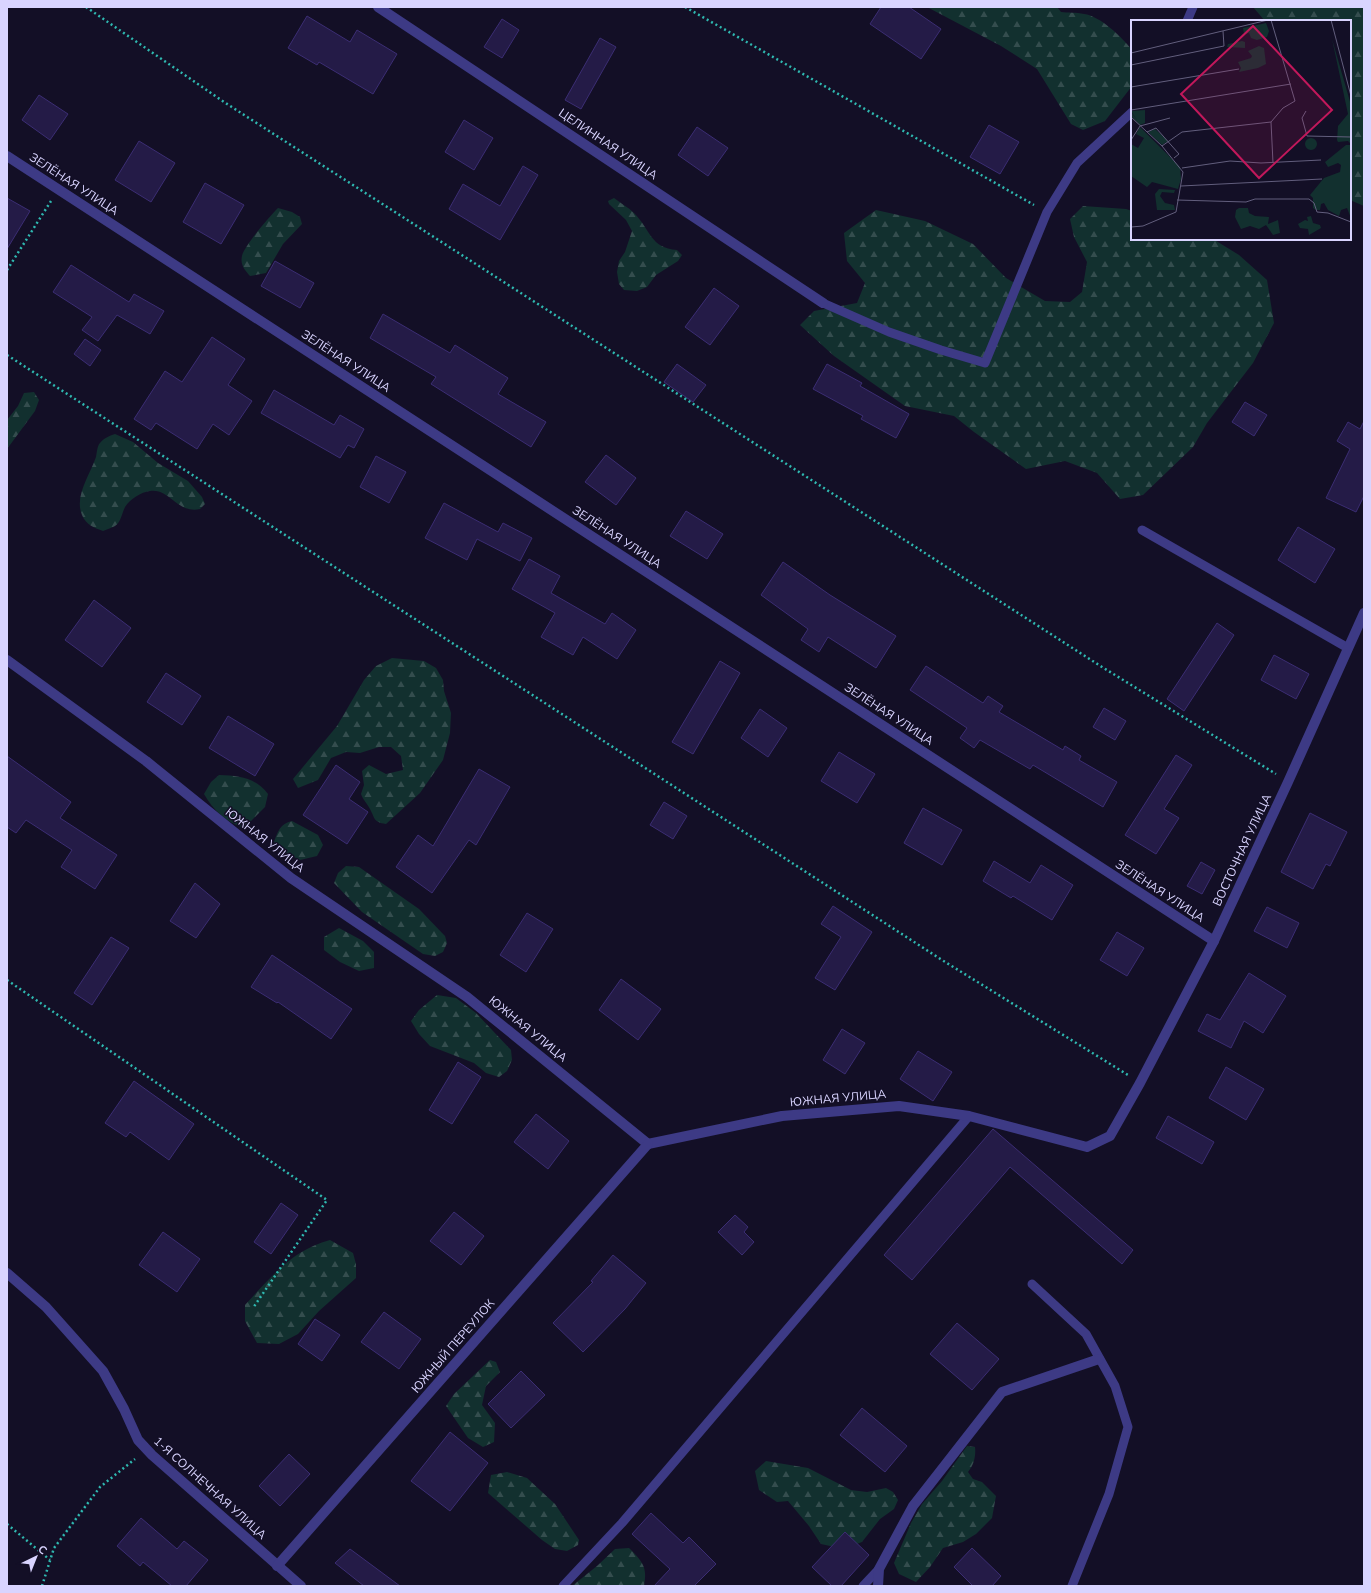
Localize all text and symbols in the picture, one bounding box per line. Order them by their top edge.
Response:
inset map [1131,20,1351,240]
street label: ЦЕЛИННАЯ УЛИЦА [555,105,661,183]
street label: ЗЕЛЁНАЯ УЛИЦА [26,149,122,219]
street label: ЗЕЛЁНАЯ УЛИЦА [298,326,394,396]
street label: ЗЕЛЁНАЯ УЛИЦА [569,502,665,572]
street label: ЗЕЛЁНАЯ УЛИЦА [841,679,937,749]
street label: ВОСТОЧНАЯ УЛИЦА [1209,791,1275,909]
street label: ЮЖНАЯ УЛИЦА [222,804,308,876]
street label: ЗЕЛЁНАЯ УЛИЦА [1112,856,1208,926]
street label: ЮЖНАЯ УЛИЦА [485,992,571,1066]
street label: ЮЖНАЯ УЛИЦА [789,1086,887,1110]
street label: ЮЖНЫЙ ПЕРЕУЛОК [408,1296,498,1396]
street label: 1-Я СОЛНЕЧНАЯ УЛИЦА [150,1433,270,1543]
north arrow [16,1537,56,1577]
text: С [35,1542,51,1558]

